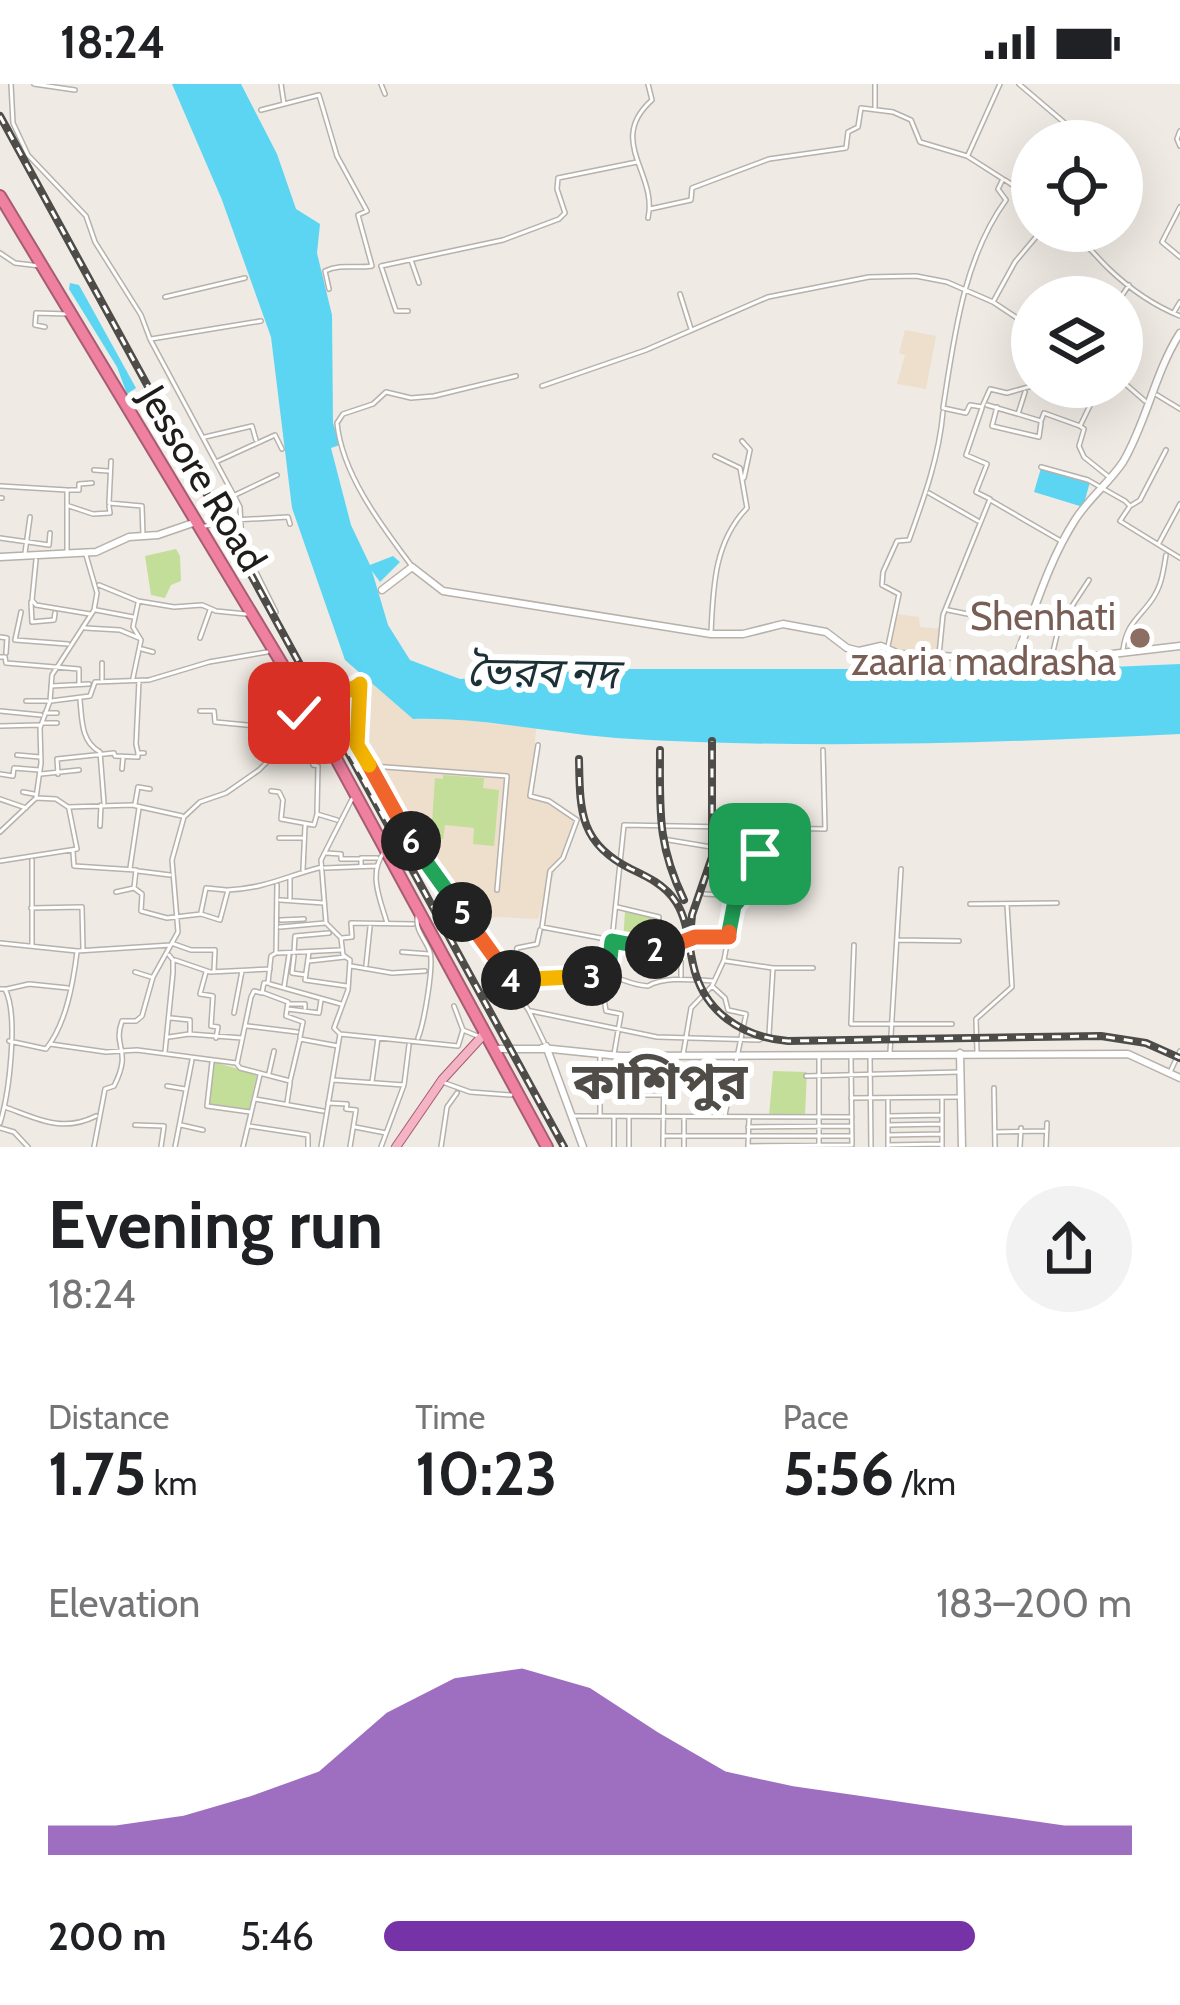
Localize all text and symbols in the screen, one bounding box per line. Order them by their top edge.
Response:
text: 18:24 [60,15,166,69]
map controls [1011,120,1143,408]
button: locate [1011,120,1143,252]
button: layers [1011,276,1143,408]
street label: Jessore Road [128,376,277,580]
place label: Shenhati zaaria madrasha [851,592,1116,685]
marker: Shenhati zaaria madrasha [1127,625,1153,651]
water label: ভৈরব নদ [466,645,626,699]
pin [248,662,350,764]
icon: check [266,680,332,746]
pin [709,803,811,905]
pin: 6 [381,811,441,871]
text: 6 [402,821,420,861]
icon: arrive [727,821,793,887]
pin: 5 [432,882,492,942]
text: 5 [453,892,471,932]
pin: 2 [625,919,685,979]
text: 2 [646,929,664,969]
pin: 3 [562,946,622,1006]
pin: 4 [481,950,541,1010]
text: 3 [583,956,601,996]
text: 4 [501,960,521,1000]
district label: কাশিপুর [572,1050,749,1112]
text: Evening run [48,1184,383,1265]
button: share [1006,1186,1132,1312]
text: 18:24 [48,1270,135,1318]
text: Distance [48,1397,169,1437]
text: Time [415,1397,485,1437]
text: Pace [783,1397,849,1437]
text: 1.75 [48,1437,146,1510]
text: 10:23 [415,1437,557,1510]
text: 5:56 [783,1437,894,1510]
text: km [146,1463,197,1503]
text: /km [894,1463,956,1503]
text: Elevation [48,1579,200,1627]
text: 183–200 m [936,1579,1132,1627]
text: 200 m [48,1912,166,1960]
text: 5:46 [240,1912,314,1960]

